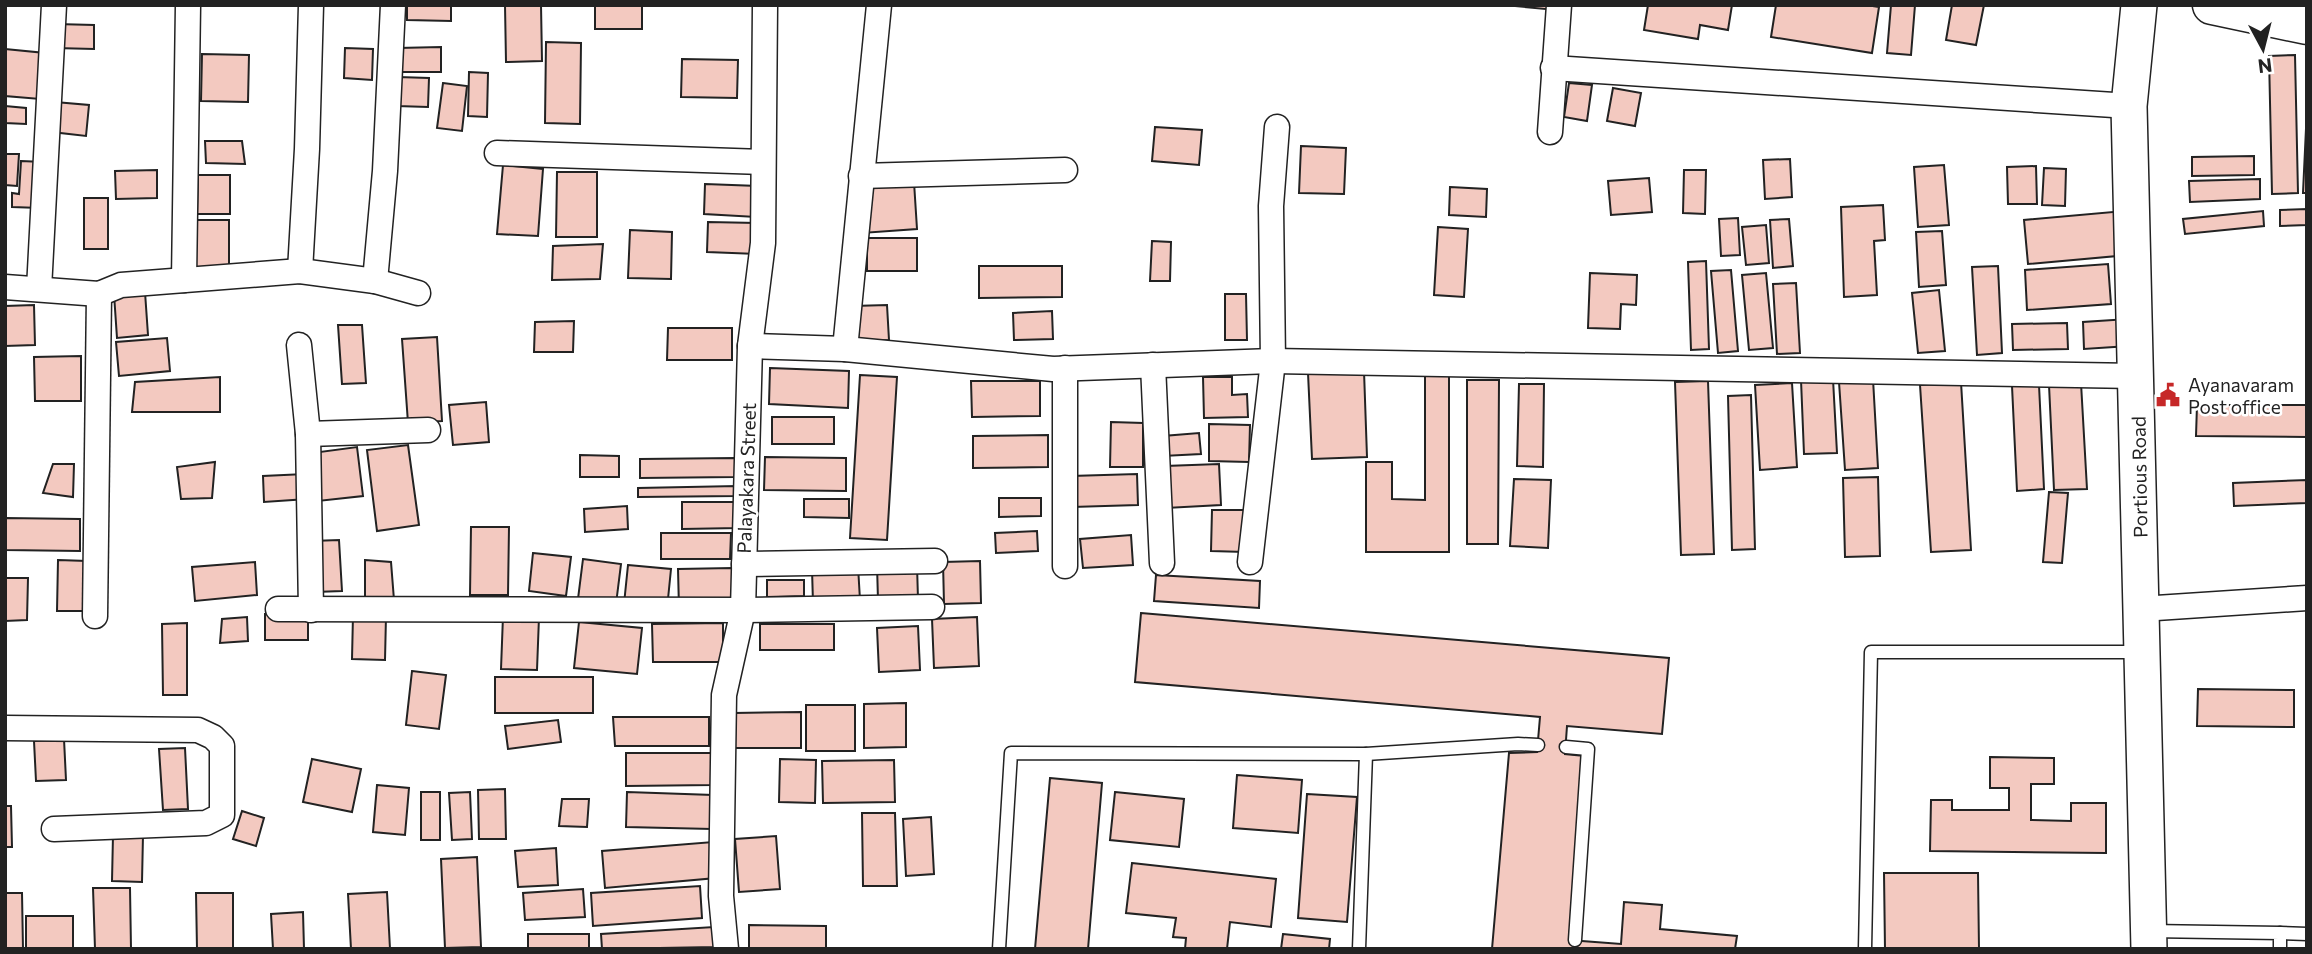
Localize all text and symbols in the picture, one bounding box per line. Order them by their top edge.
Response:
north arrow [2228,14,2298,84]
text: N [2257,54,2274,79]
place label: Ayanavaram Post office [2188,373,2294,418]
public building icon: Ayanavaram Post office [2154,381,2182,409]
street label: Palayakara Street [732,402,760,554]
street label: Portious Road [2126,416,2152,538]

